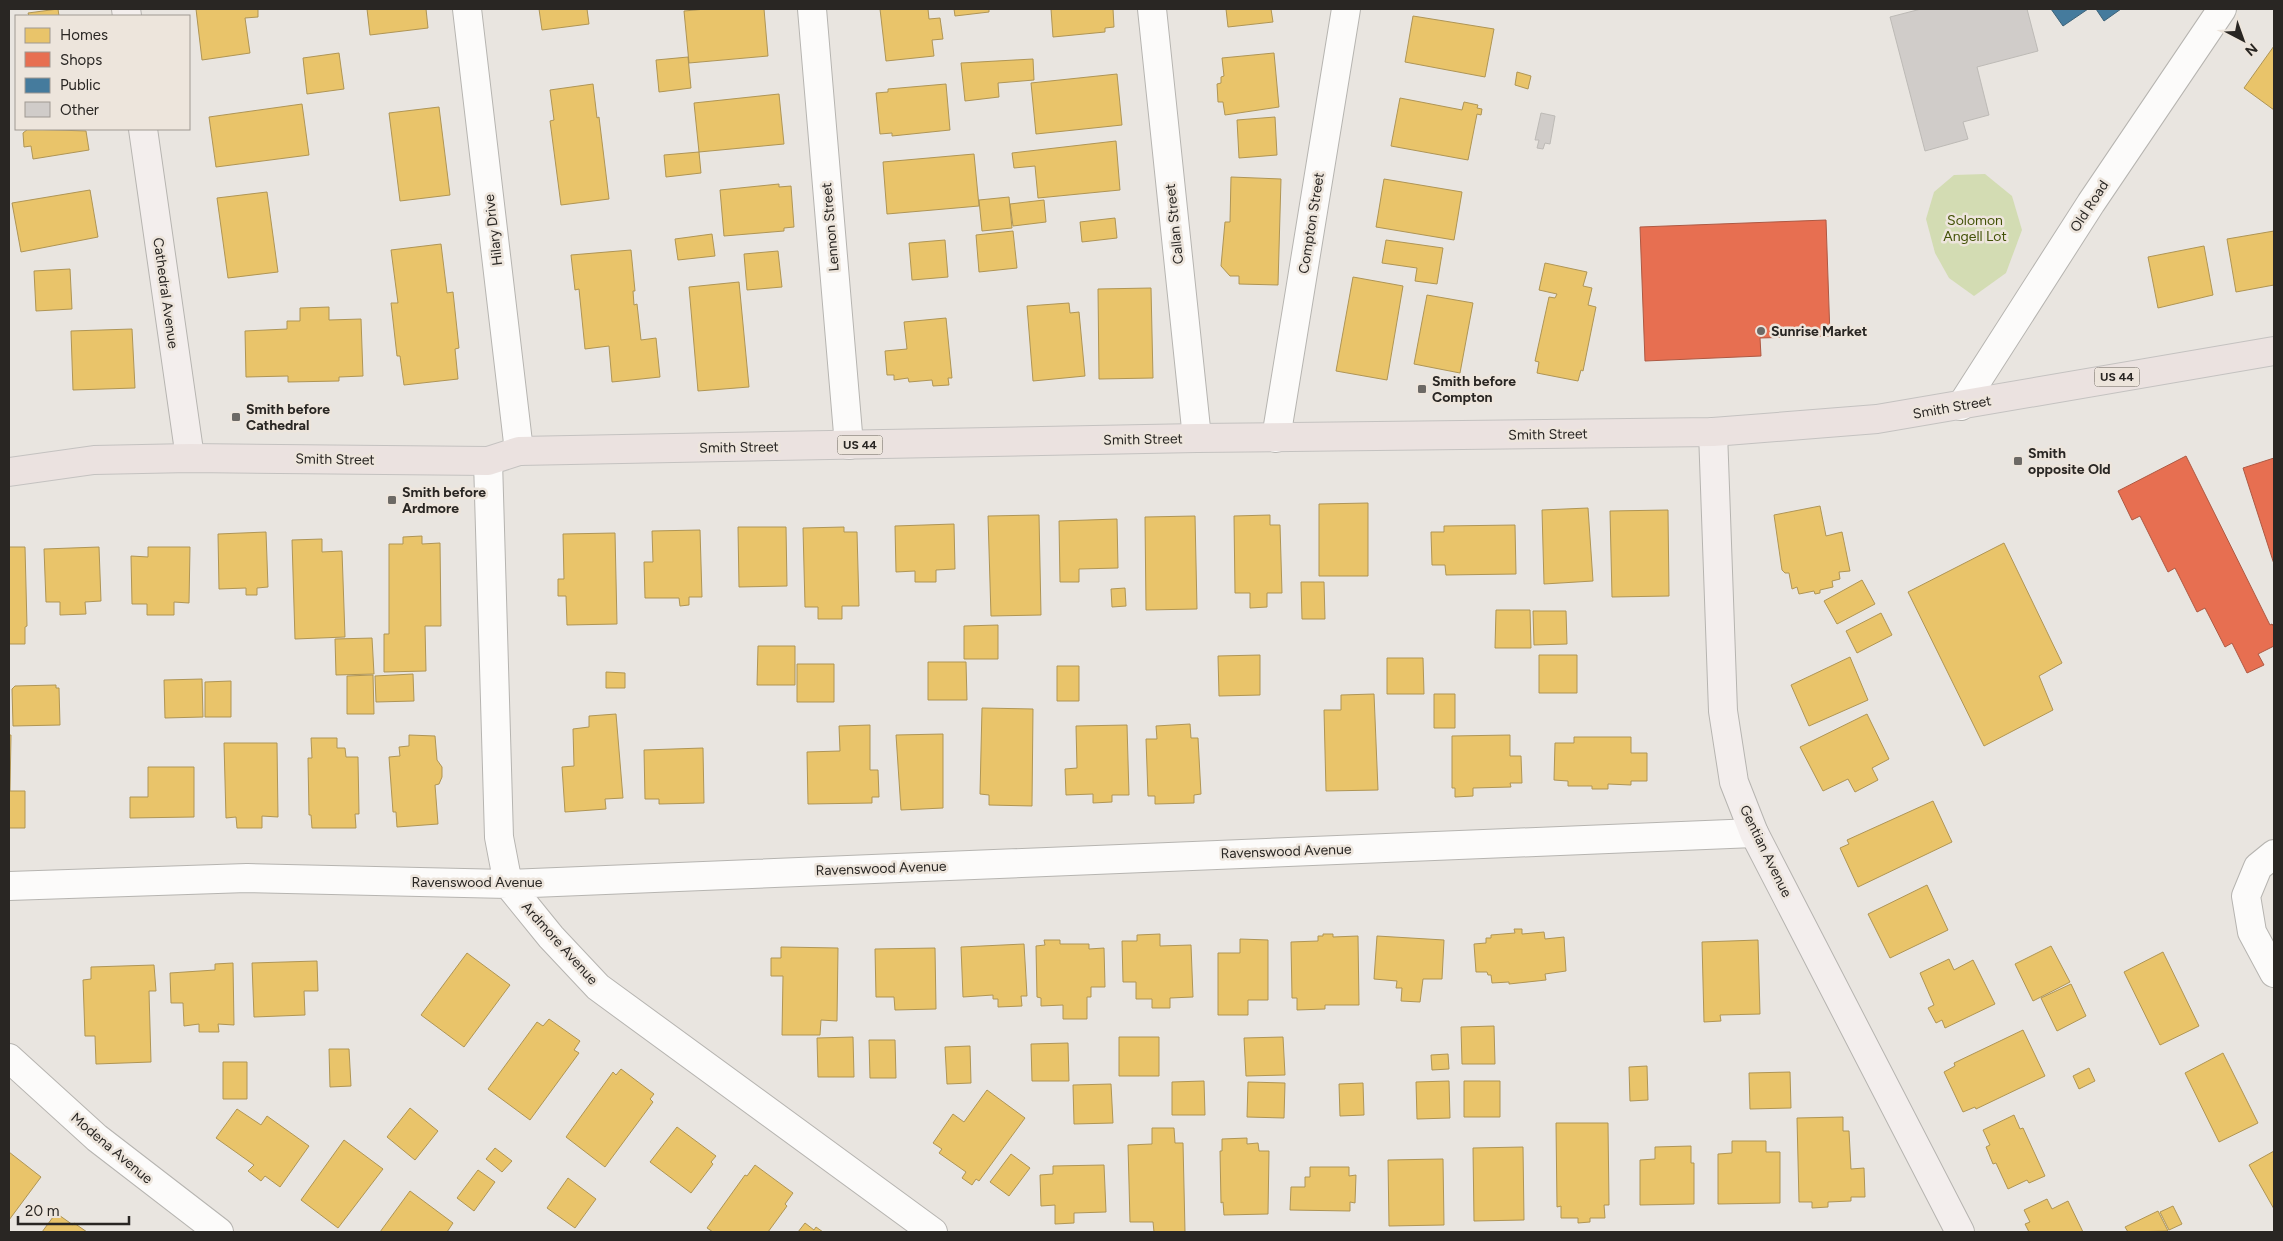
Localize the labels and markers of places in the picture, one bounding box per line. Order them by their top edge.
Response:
place label: Sunrise Market [1771,323,1868,340]
marker: Sunrise Market [1755,325,1767,337]
place label: Smith before Compton [1432,373,1516,406]
marker: Smith before Compton [1416,383,1428,395]
place label: Smith before Cathedral [246,401,330,434]
marker: Smith before Cathedral [230,411,242,423]
place label: Smith opposite Old [2028,445,2111,478]
marker: Smith opposite Old [2012,455,2024,467]
place label: Smith before Ardmore [402,484,486,517]
marker: Smith before Ardmore [386,494,398,506]

